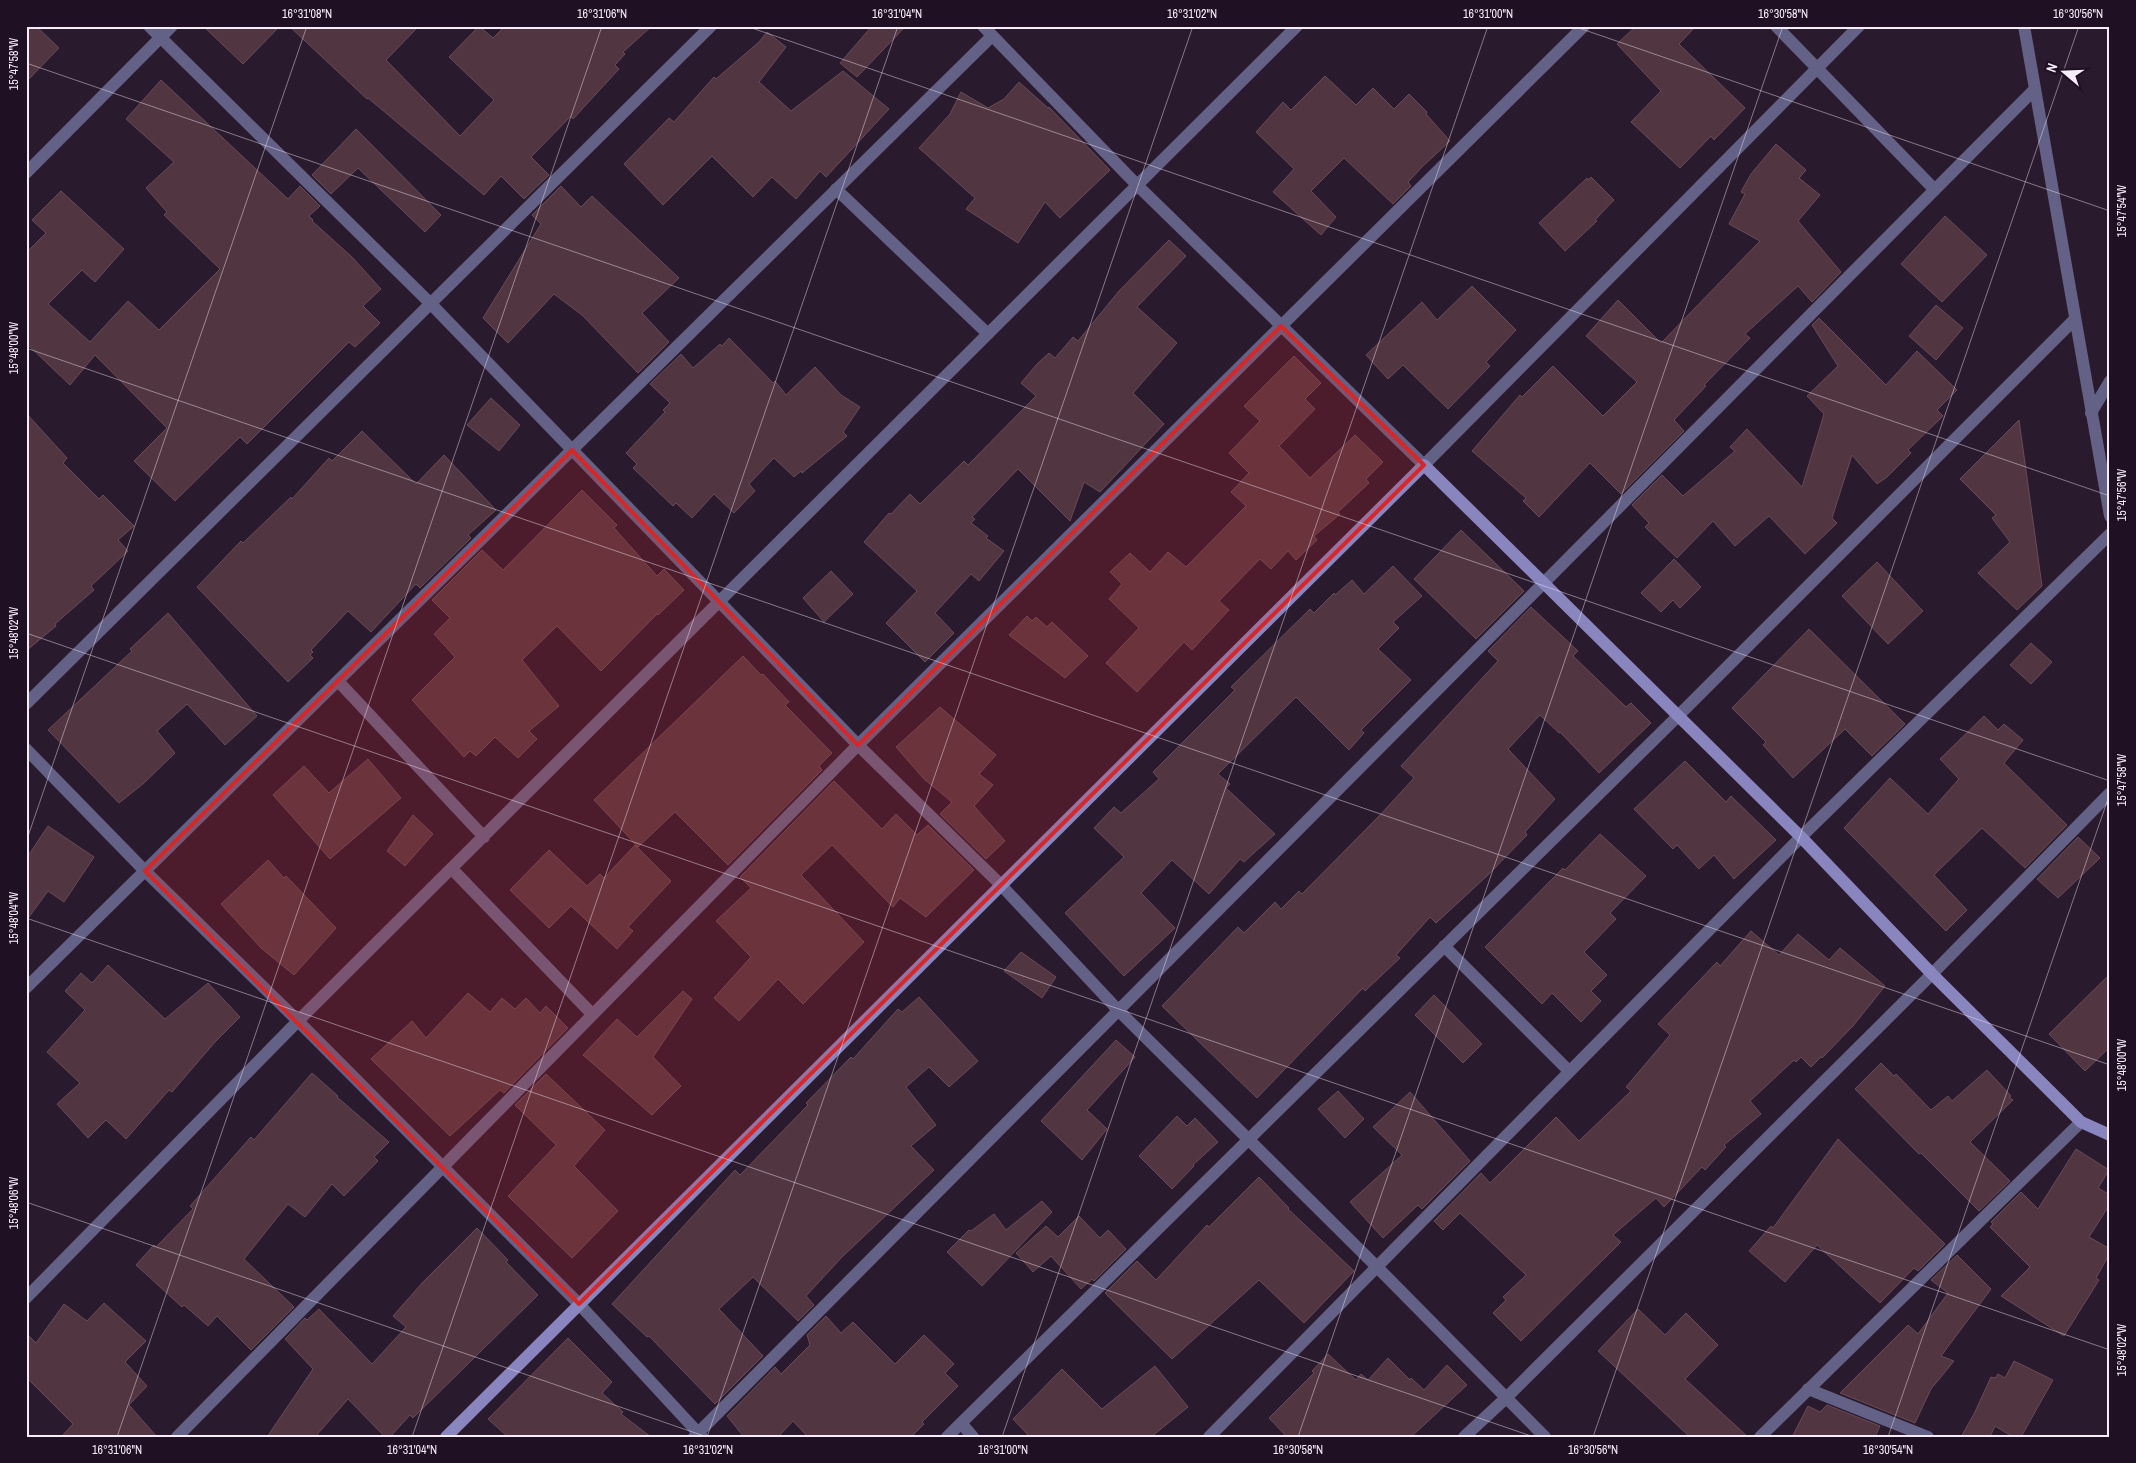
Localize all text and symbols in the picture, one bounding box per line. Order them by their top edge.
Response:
text: 16°31'08"N [282,6,332,22]
text: 16°31'06"N [577,6,627,22]
text: 16°31'04"N [872,6,922,22]
text: 16°31'02"N [1167,6,1217,22]
text: 16°31'00"N [1463,6,1513,22]
text: 16°30'58"N [1758,6,1808,22]
text: 16°30'56"N [2053,6,2103,22]
text: 15°47'58"W [6,37,22,90]
north arrow [2038,48,2088,98]
text: N [2042,61,2062,75]
text: 15°47'54"W [2114,184,2130,237]
text: 15°48'00"W [6,321,22,374]
text: 15°47'56"W [2114,468,2130,521]
text: 15°48'02"W [6,606,22,659]
text: 15°47'58"W [2114,753,2130,806]
text: 15°48'04"W [6,891,22,944]
text: 15°48'00"W [2114,1038,2130,1091]
text: 15°48'06"W [6,1176,22,1229]
text: 15°48'02"W [2114,1323,2130,1376]
text: 16°31'06"N [92,1442,142,1458]
text: 16°31'04"N [387,1442,437,1458]
text: 16°31'02"N [683,1442,733,1458]
text: 16°31'00"N [978,1442,1028,1458]
text: 16°30'58"N [1273,1442,1323,1458]
text: 16°30'56"N [1568,1442,1618,1458]
text: 16°30'54"N [1863,1442,1913,1458]

